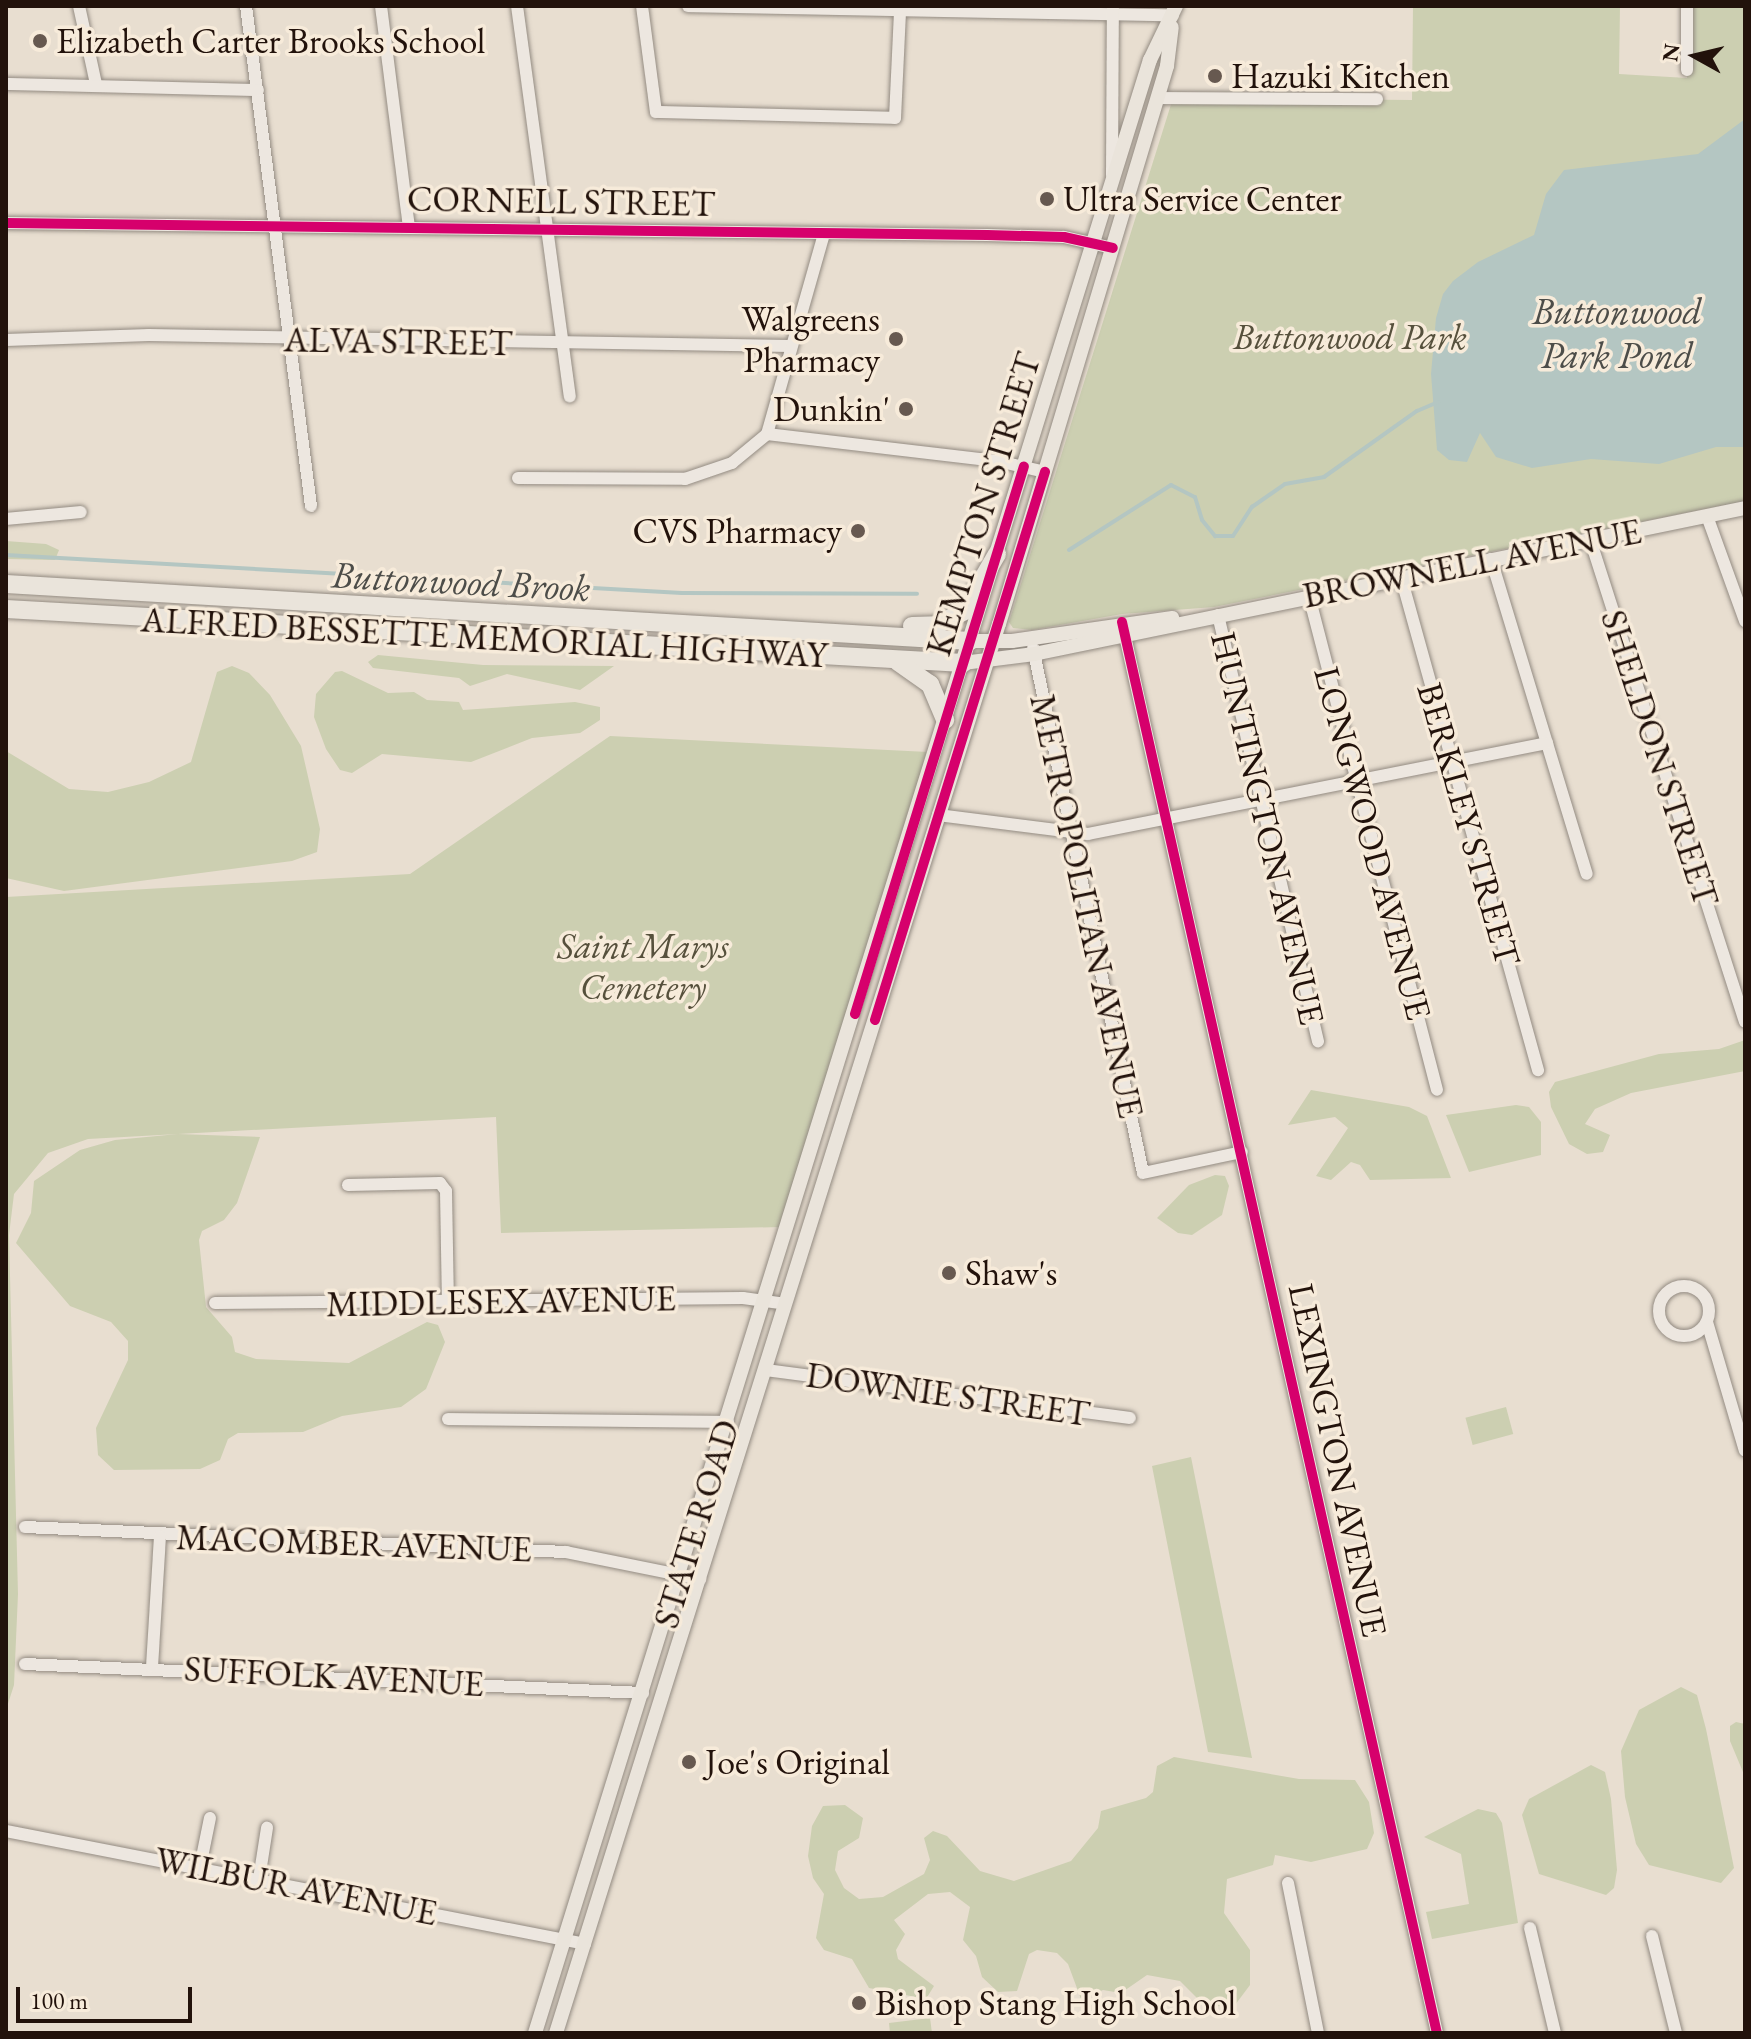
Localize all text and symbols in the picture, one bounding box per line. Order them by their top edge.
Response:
north arrow [1655,16,1735,96]
place label: Elizabeth Carter Brooks School [56,19,485,63]
marker: Elizabeth Carter Brooks School [31,32,49,50]
text: N [1655,42,1686,63]
place label: Hazuki Kitchen [1231,54,1450,98]
marker: Hazuki Kitchen [1206,67,1224,85]
street label: CORNELL STREET [407,177,715,225]
place label: Ultra Service Center [1063,177,1342,221]
marker: Ultra Service Center [1038,190,1056,208]
water label: Buttonwood Park Pond [1532,288,1702,378]
place label: Walgreens Pharmacy [742,296,880,381]
park label: Buttonwood Park [1233,315,1467,359]
street label: ALVA STREET [283,317,513,365]
marker: Walgreens Pharmacy [887,330,905,348]
street label: KEMPTON STREET [916,347,1050,661]
place label: Dunkin' [773,387,890,431]
marker: Dunkin' [897,400,915,418]
place label: CVS Pharmacy [633,509,842,553]
street label: BROWNELL AVENUE [1299,509,1645,617]
marker: CVS Pharmacy [849,522,867,540]
water label: Buttonwood Brook [330,551,592,611]
street label: ALFRED BESSETTE MEMORIAL HIGHWAY [140,597,828,677]
street label: SHELDON STREET [1592,604,1728,912]
street label: HUNTINGTON AVENUE [1202,627,1334,1029]
street label: LONGWOOD AVENUE [1305,662,1441,1024]
street label: BERKLEY STREET [1408,678,1530,970]
street label: METROPOLITAN AVENUE [1021,690,1153,1122]
park label: Saint Marys Cemetery [557,923,729,1008]
place label: Shaw's [965,1251,1057,1295]
marker: Shaw's [940,1264,958,1282]
street label: MIDDLESEX AVENUE [326,1276,676,1326]
street label: LEXINGTON AVENUE [1279,1279,1397,1641]
street label: DOWNIE STREET [803,1353,1093,1435]
street label: STATE ROAD [644,1415,748,1633]
street label: MACOMBER AVENUE [175,1515,533,1571]
street label: SUFFOLK AVENUE [183,1647,485,1705]
place label: Joe's Original [705,1740,890,1784]
marker: Joe's Original [680,1753,698,1771]
street label: WILBUR AVENUE [151,1837,441,1935]
scale bar [20,1971,196,2021]
place label: Bishop Stang High School [875,1981,1236,2025]
text: 100 m [30,1985,88,2016]
marker: Bishop Stang High School [850,1994,868,2012]

